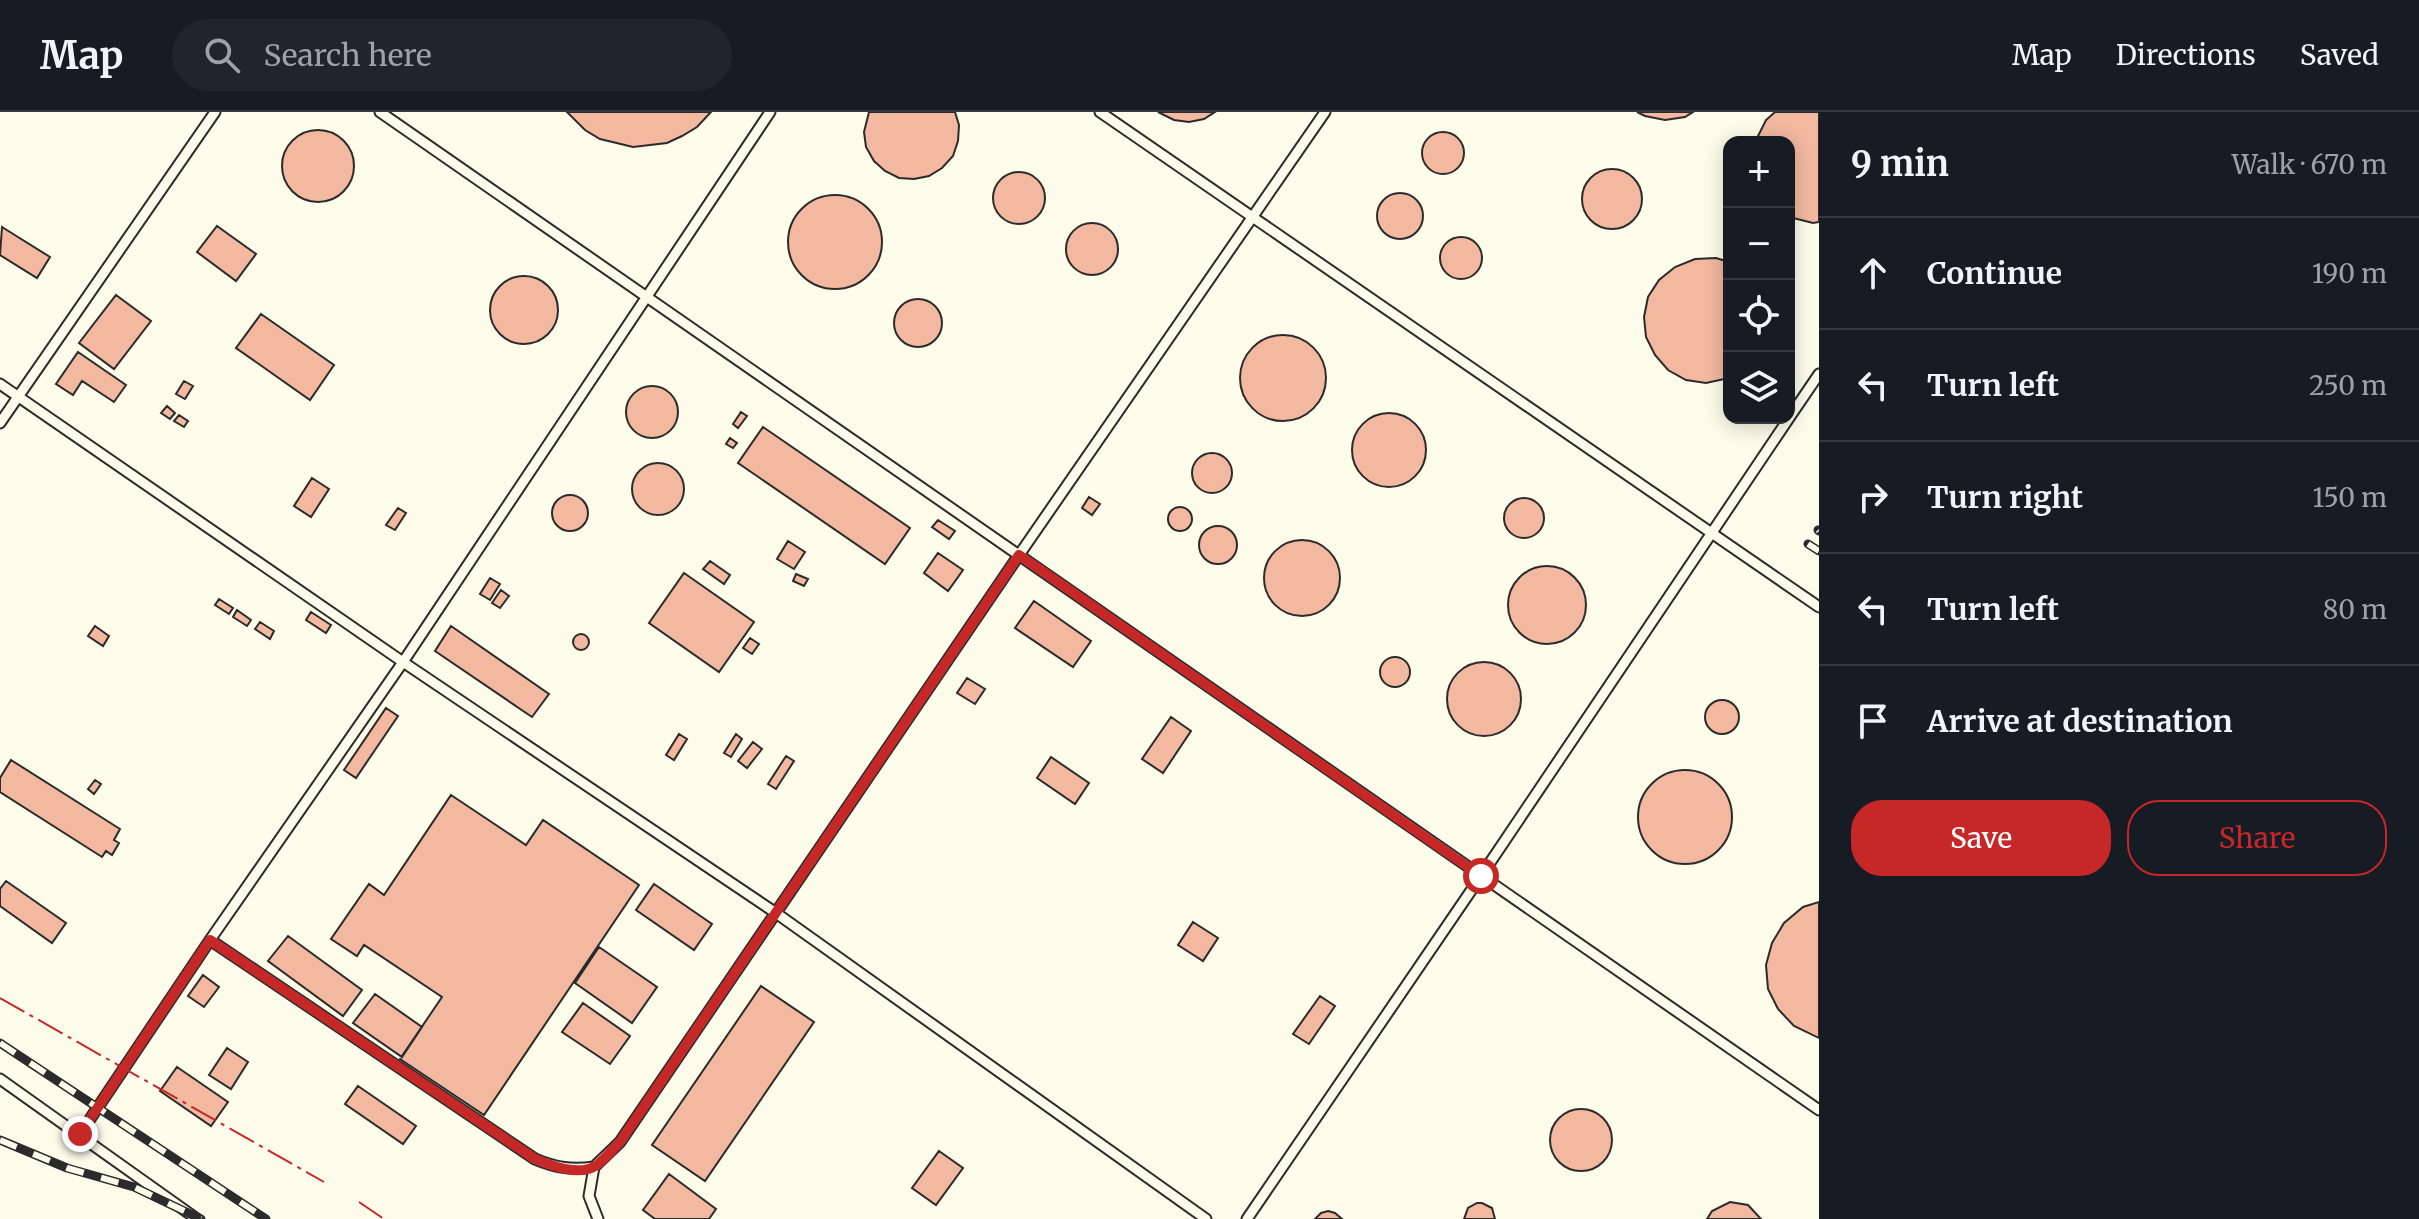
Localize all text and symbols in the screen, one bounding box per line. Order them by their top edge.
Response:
search box [172,19,732,91]
text: Map [40,32,124,79]
icon: search [200,33,244,77]
text: Search here [264,36,432,74]
text: Map [2012,37,2072,73]
text: Directions [2116,37,2256,73]
text: Saved [2300,37,2379,73]
map controls [1723,136,1795,424]
button: + [1723,136,1795,208]
text: 9 min [1851,143,1949,185]
text: Walk · 670 m [2232,148,2387,181]
button: − [1723,208,1795,280]
icon: ahead [1851,251,1895,295]
text: Continue [1927,254,2062,292]
text: 190 m [2312,257,2387,290]
button: locate [1723,280,1795,352]
button: layers [1723,352,1795,424]
icon: left [1851,363,1895,407]
text: Turn left [1927,366,2059,404]
text: 250 m [2309,369,2387,402]
icon: right [1851,475,1895,519]
text: Turn right [1927,478,2083,516]
text: 150 m [2313,481,2387,514]
icon: left [1851,587,1895,631]
text: Turn left [1927,590,2059,628]
text: 80 m [2323,593,2387,626]
icon: arrive [1851,699,1895,743]
text: Arrive at destination [1927,702,2233,740]
button: Save [1851,800,2111,876]
button: Share [2127,800,2387,876]
route start [1463,858,1499,894]
route end [62,1116,98,1152]

